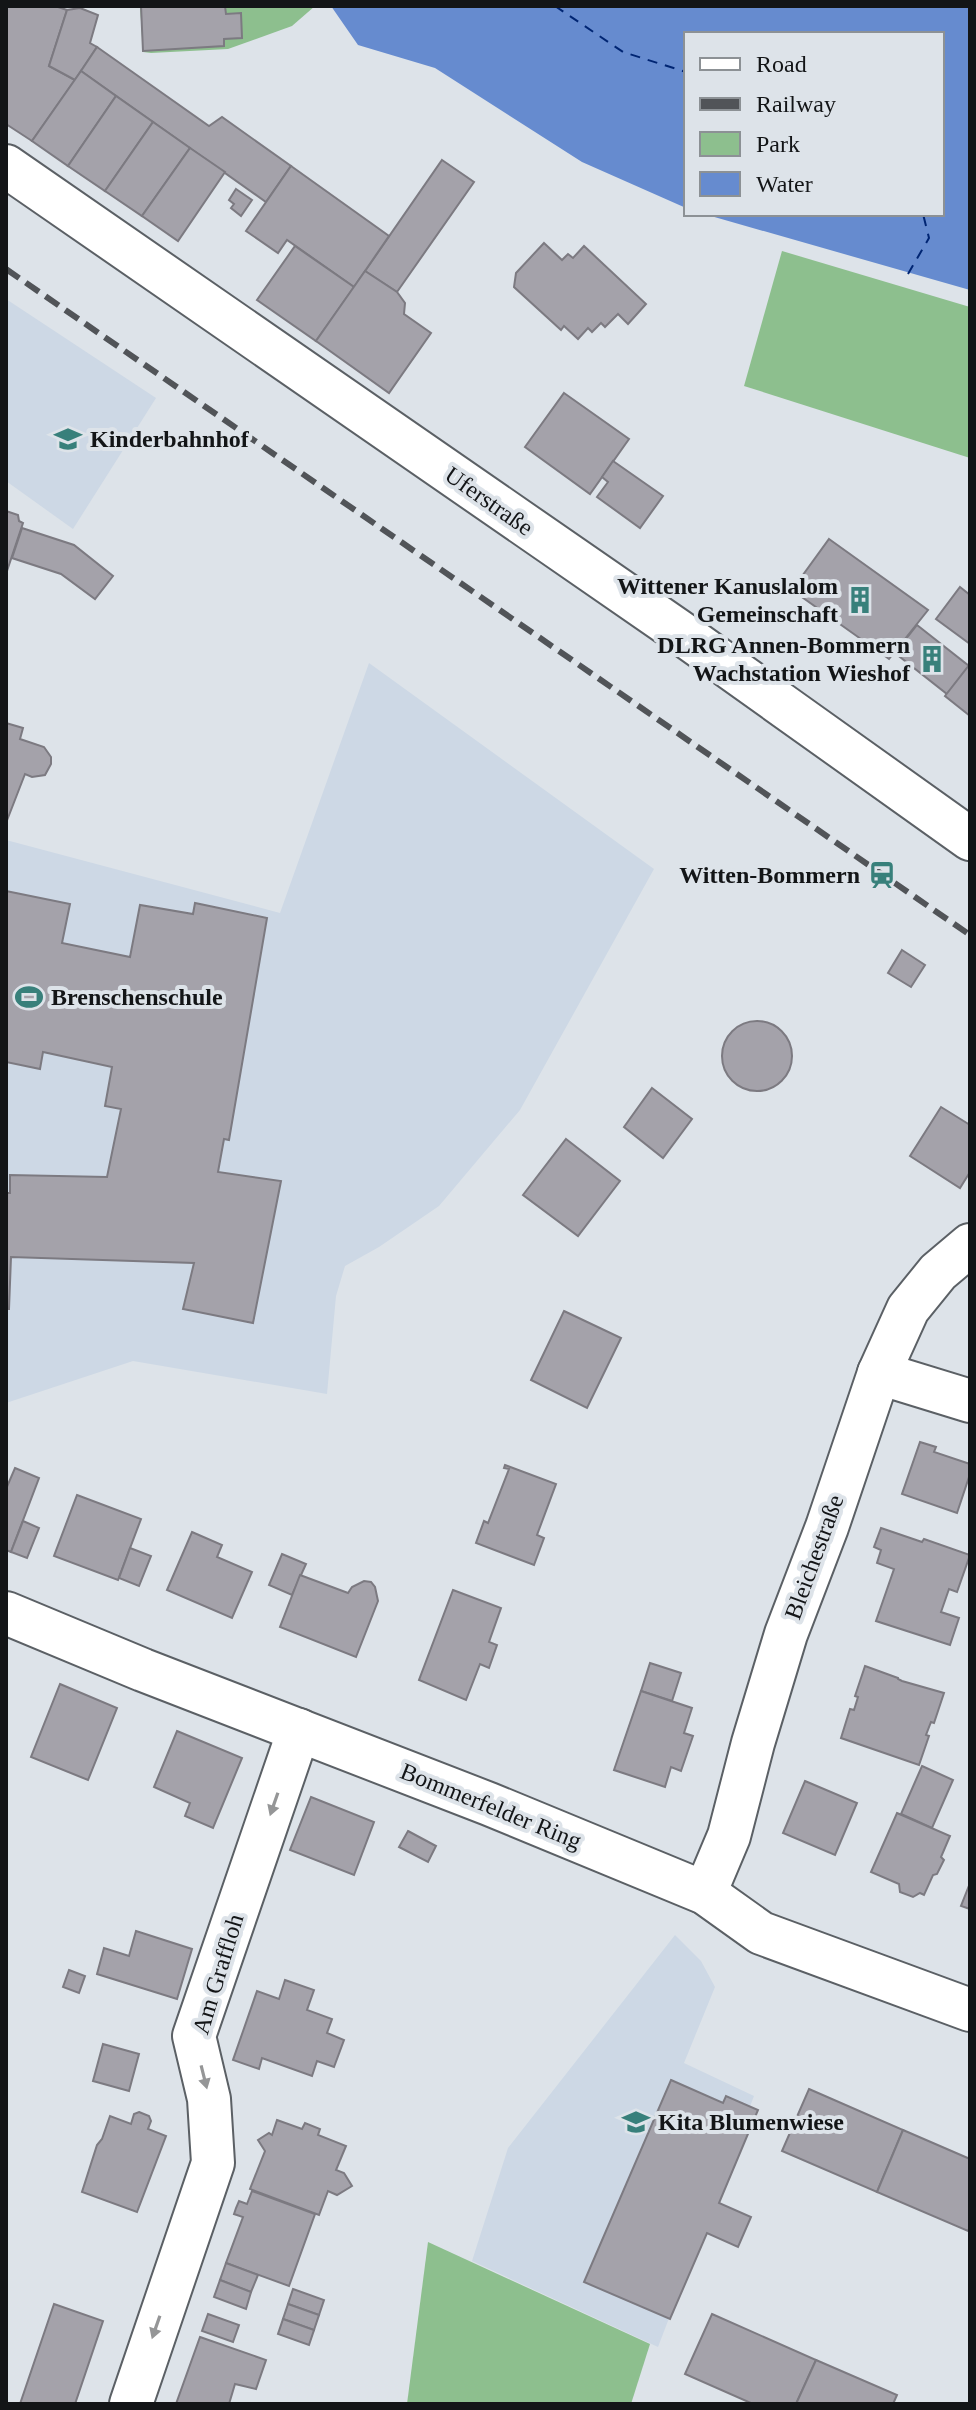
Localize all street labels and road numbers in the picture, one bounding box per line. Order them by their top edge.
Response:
street label: Uferstraße [440,461,538,541]
street label: Bleichestraße [779,1491,849,1623]
street label: Bommerfelder Ring [397,1758,585,1854]
street label: Am Graffloh [187,1911,249,2037]

